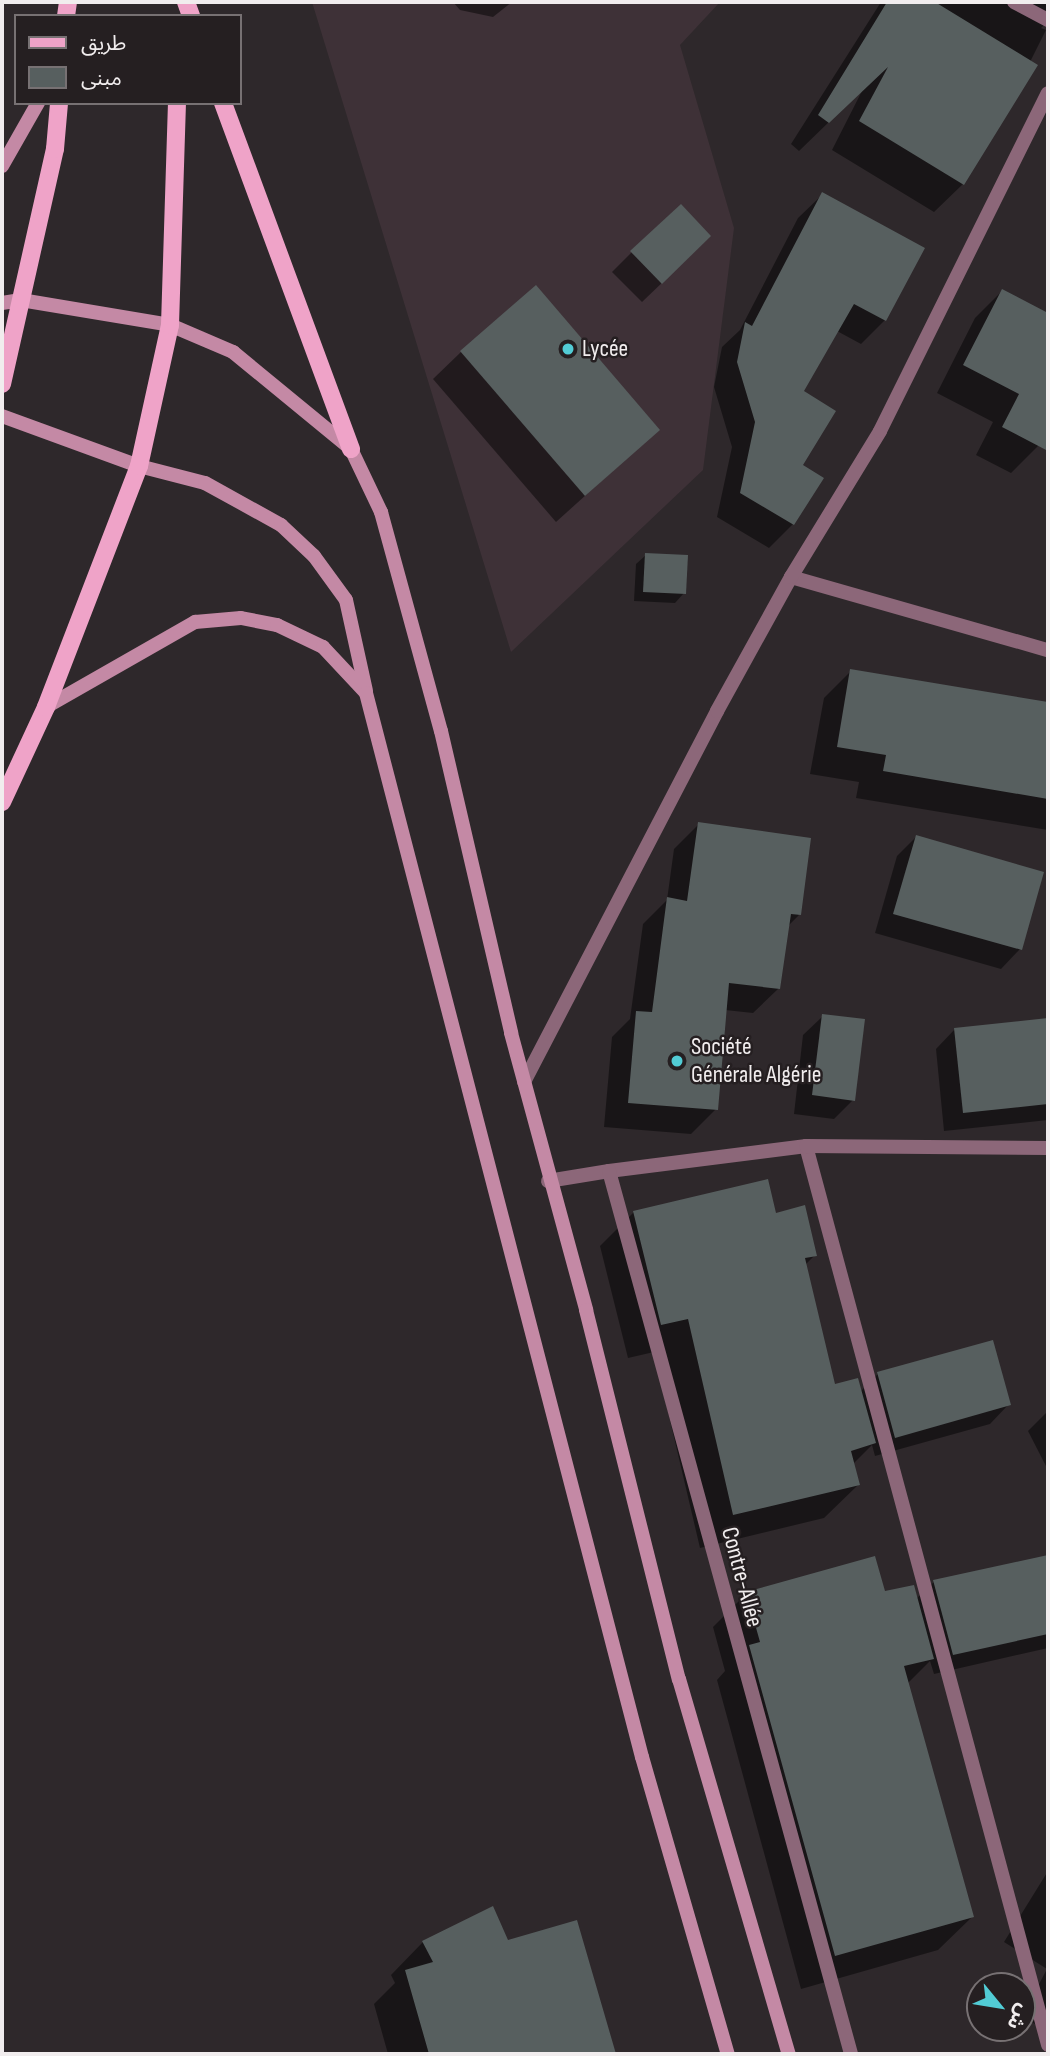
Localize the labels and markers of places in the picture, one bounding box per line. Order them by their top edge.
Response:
place label: Lycée [582,335,628,363]
marker: Lycée [560,341,576,357]
place label: Société Générale Algérie [691,1033,821,1089]
marker: Société Générale Algérie [669,1053,685,1069]

